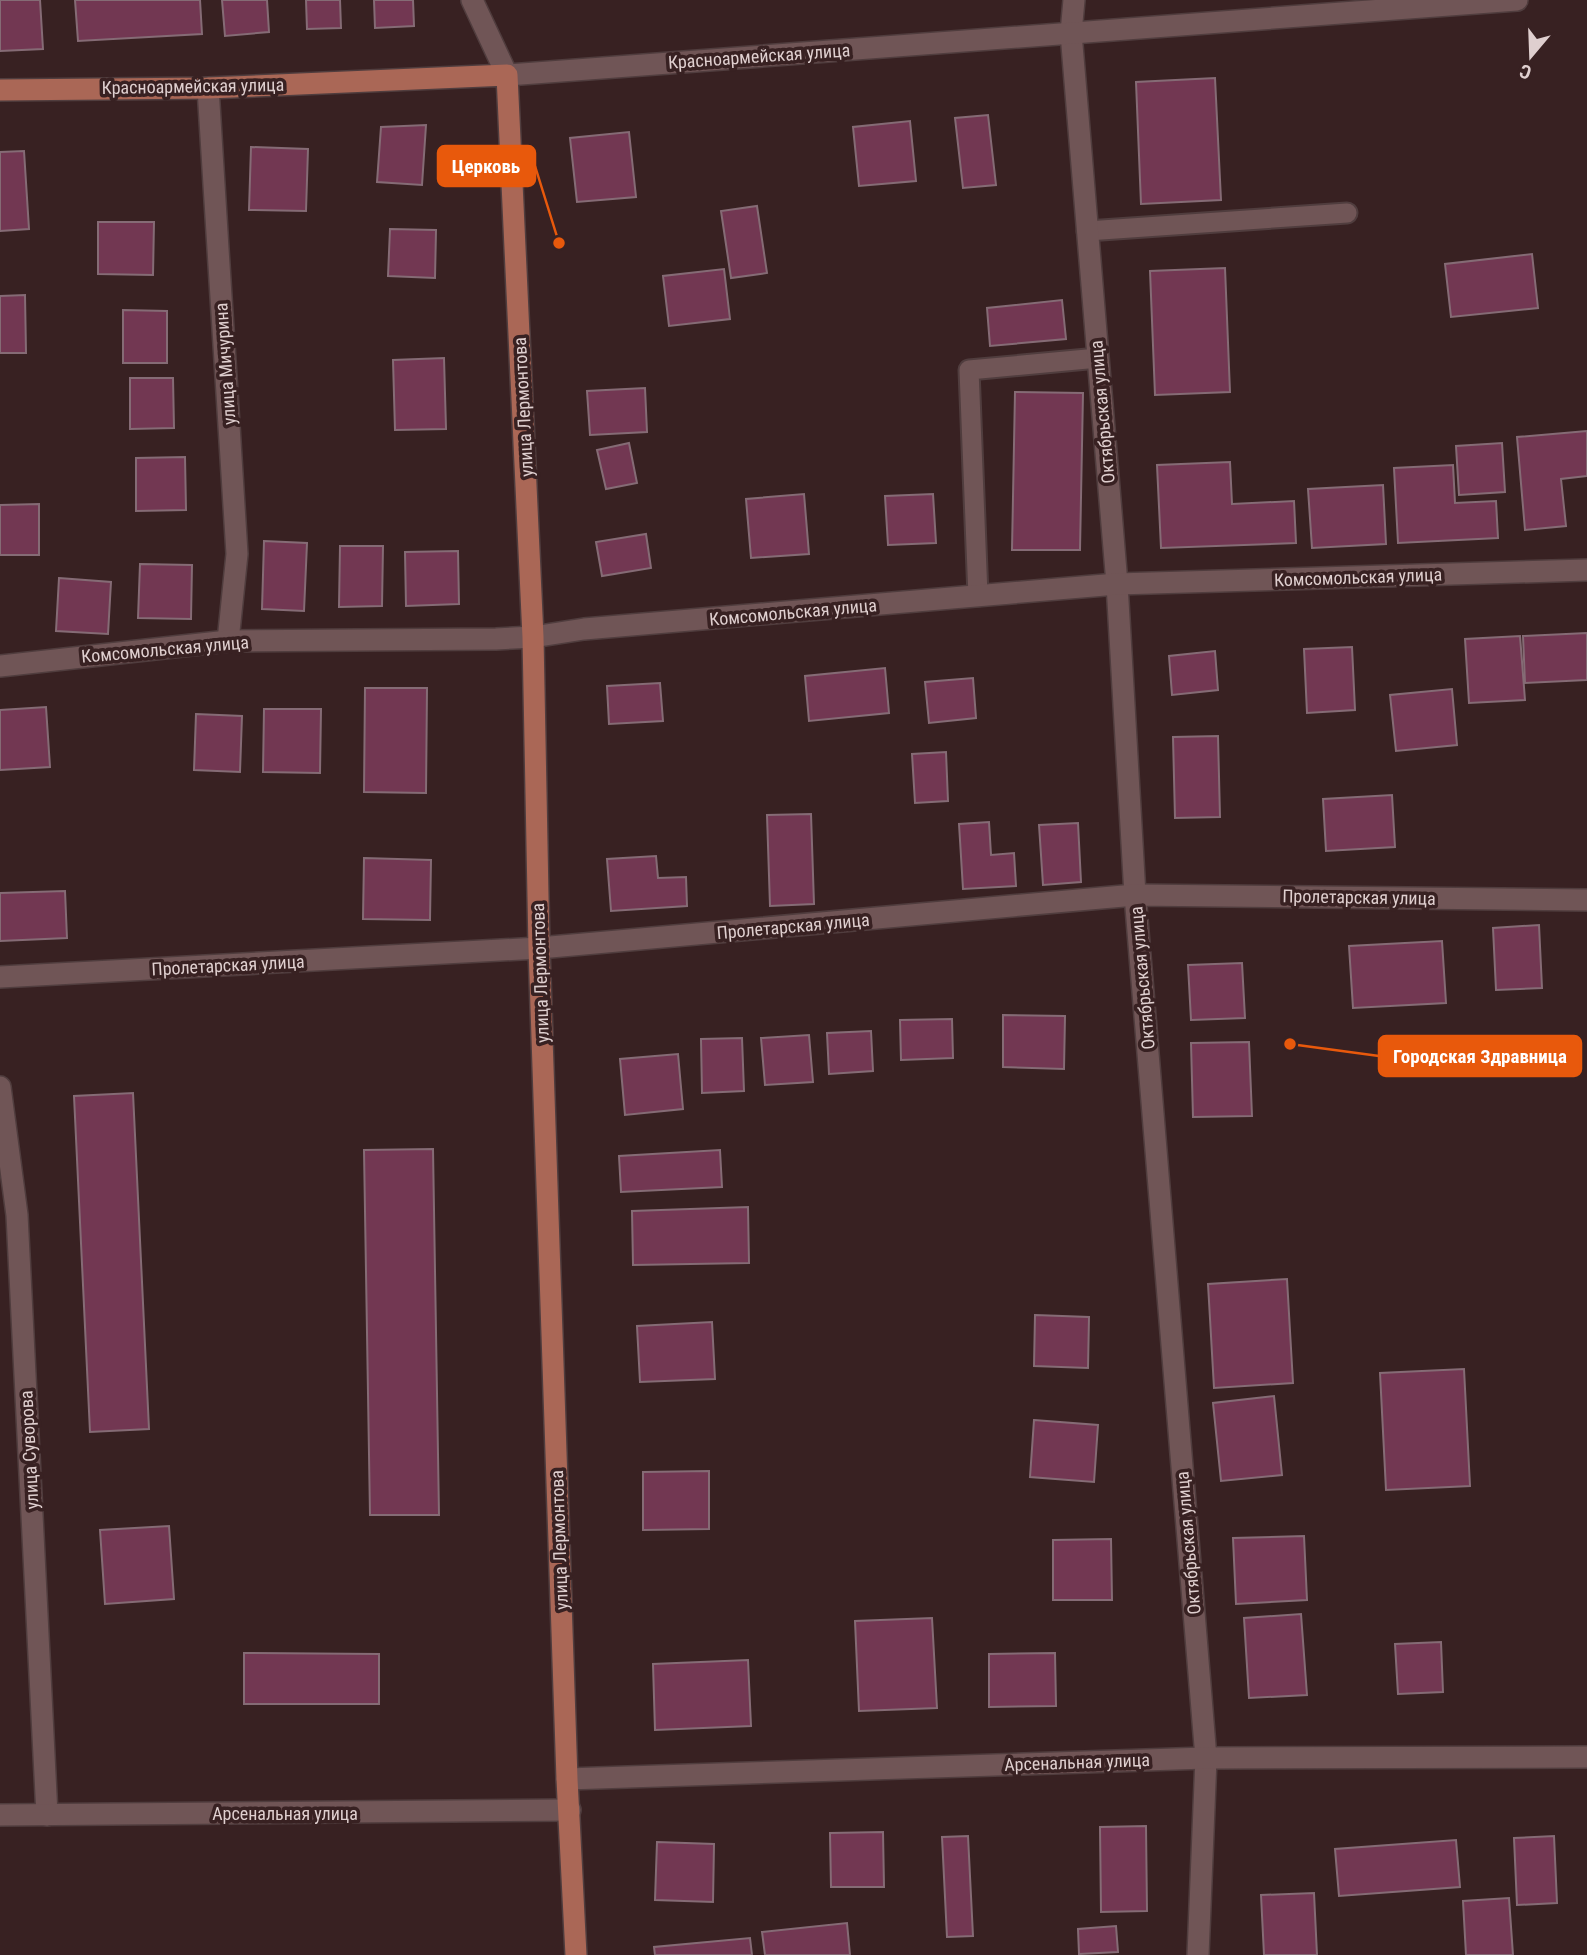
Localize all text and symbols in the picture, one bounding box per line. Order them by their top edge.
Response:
north arrow [1496,21,1566,91]
street label: Красноармейская улица [667,39,851,73]
text: С [1517,59,1534,84]
street label: Красноармейская улица [102,74,284,98]
callout: Церковь [438,146,535,186]
text: Церковь [452,155,520,178]
street label: улица Мичурина [210,302,240,426]
street label: улица Лермонтова [509,337,537,477]
street label: Октябрьская улица [1085,339,1119,485]
street label: Комсомольская улица [1274,564,1442,590]
street label: Комсомольская улица [708,594,878,630]
street label: Комсомольская улица [80,631,250,667]
street label: Пролетарская улица [1282,885,1436,909]
street label: улица Лермонтова [527,903,553,1043]
street label: Октябрьская улица [1125,905,1159,1051]
street label: Пролетарская улица [716,909,870,943]
street label: Пролетарская улица [151,950,305,980]
callout: Городская Здравница [1379,1036,1581,1076]
text: Городская Здравница [1393,1045,1567,1068]
street label: улица Суворова [15,1390,43,1510]
street label: улица Лермонтова [546,1470,572,1610]
street label: Октябрьская улица [1171,1470,1205,1616]
street label: Арсенальная улица [1004,1749,1150,1775]
street label: Арсенальная улица [212,1803,358,1824]

